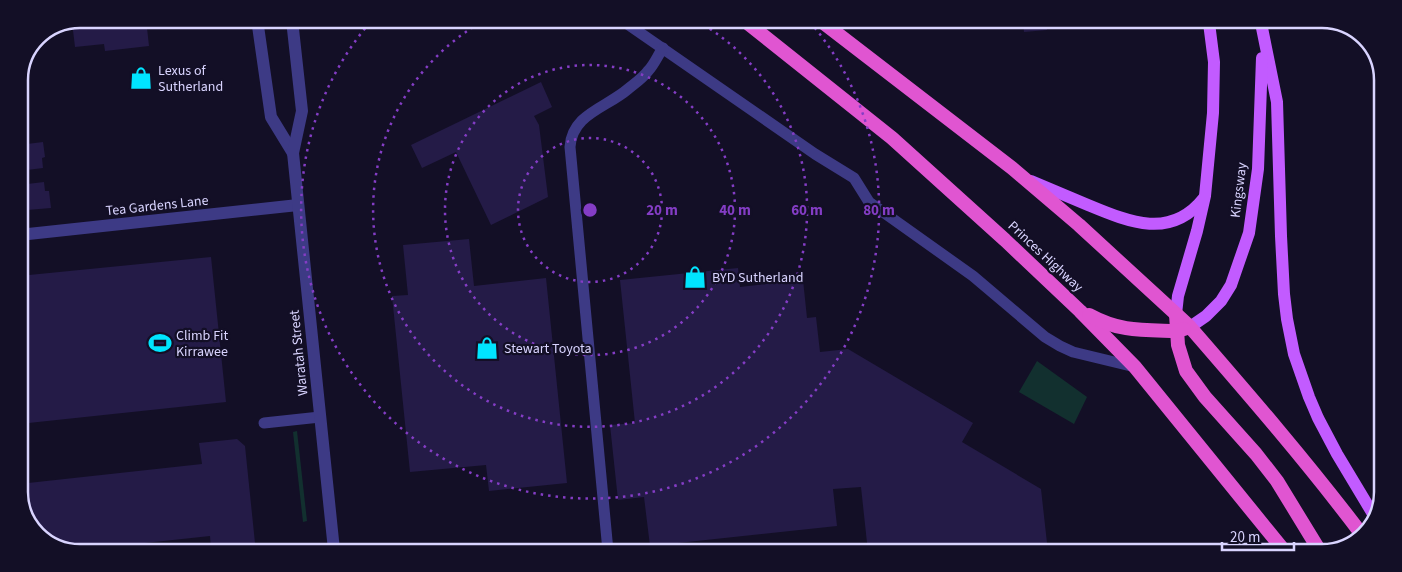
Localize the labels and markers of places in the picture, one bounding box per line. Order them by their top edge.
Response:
place label: Lexus of Sutherland [158,61,223,97]
shop icon: Lexus of Sutherland [128,65,154,91]
centre of rings [581,201,599,219]
shop icon: BYD Sutherland [682,264,708,290]
place label: BYD Sutherland [712,268,803,288]
place label: Climb Fit Kirrawee [176,326,229,362]
sports icon: Climb Fit Kirrawee [147,330,173,356]
shop icon: Stewart Toyota [474,335,500,361]
place label: Stewart Toyota [504,339,592,359]

